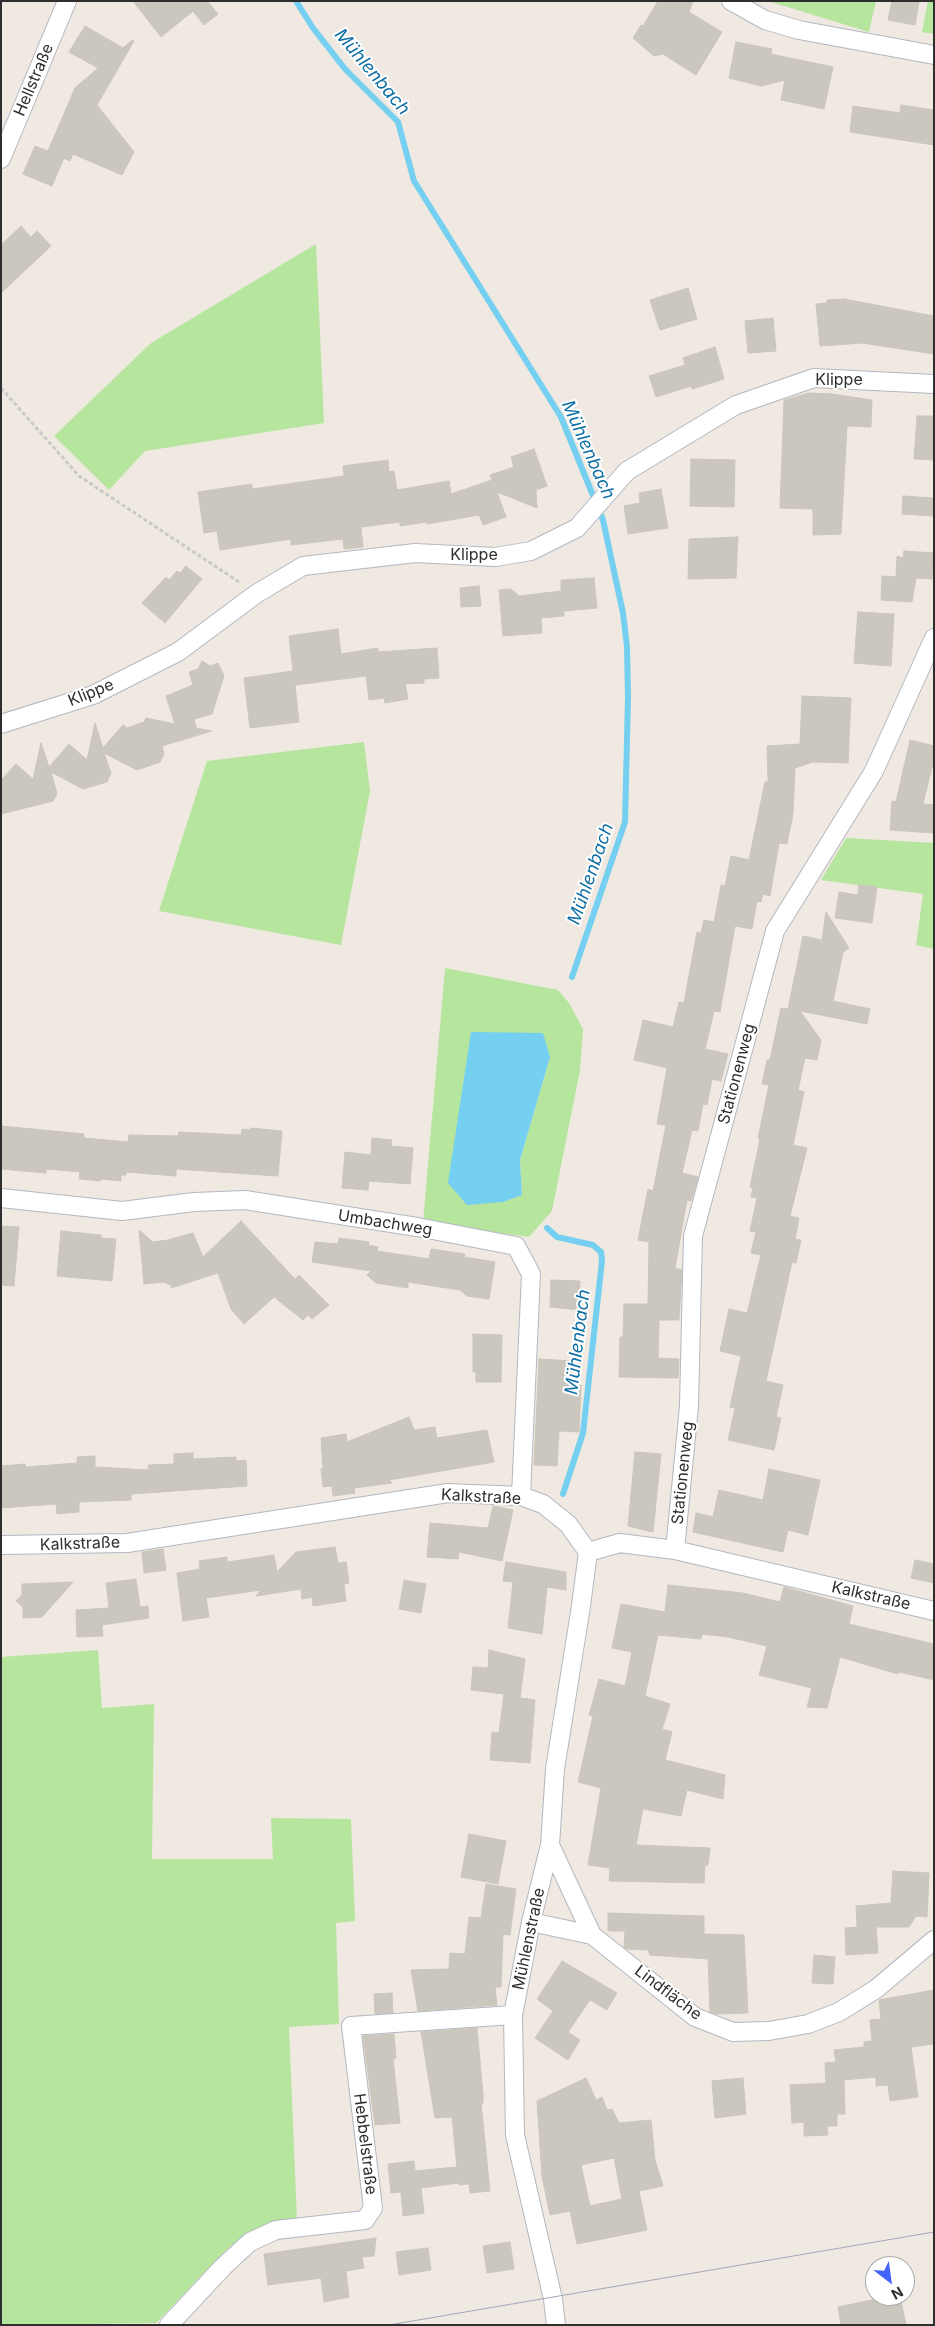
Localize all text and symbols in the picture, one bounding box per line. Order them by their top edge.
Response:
water label: Mühlenbach [330,24,414,120]
street label: Hellstraße [10,41,58,119]
street label: Klippe [815,370,863,390]
water label: Mühlenbach [557,397,619,503]
street label: Klippe [450,545,498,565]
street label: Klippe [65,675,117,711]
water label: Mühlenbach [564,820,618,928]
street label: Stationenweg [714,1022,760,1126]
street label: Umbachweg [336,1206,434,1240]
water label: Mühlenbach [561,1288,595,1396]
street label: Stationenweg [668,1421,698,1525]
street label: Kalkstraße [440,1485,522,1509]
street label: Kalkstraße [40,1533,120,1555]
street label: Kalkstraße [830,1578,912,1614]
street label: Mühlenstraße [509,1886,549,1992]
street label: Lindfläche [631,1962,705,2024]
street label: Hebbelstraße [349,2092,381,2196]
north arrow [865,2256,915,2306]
text: N [888,2284,906,2304]

